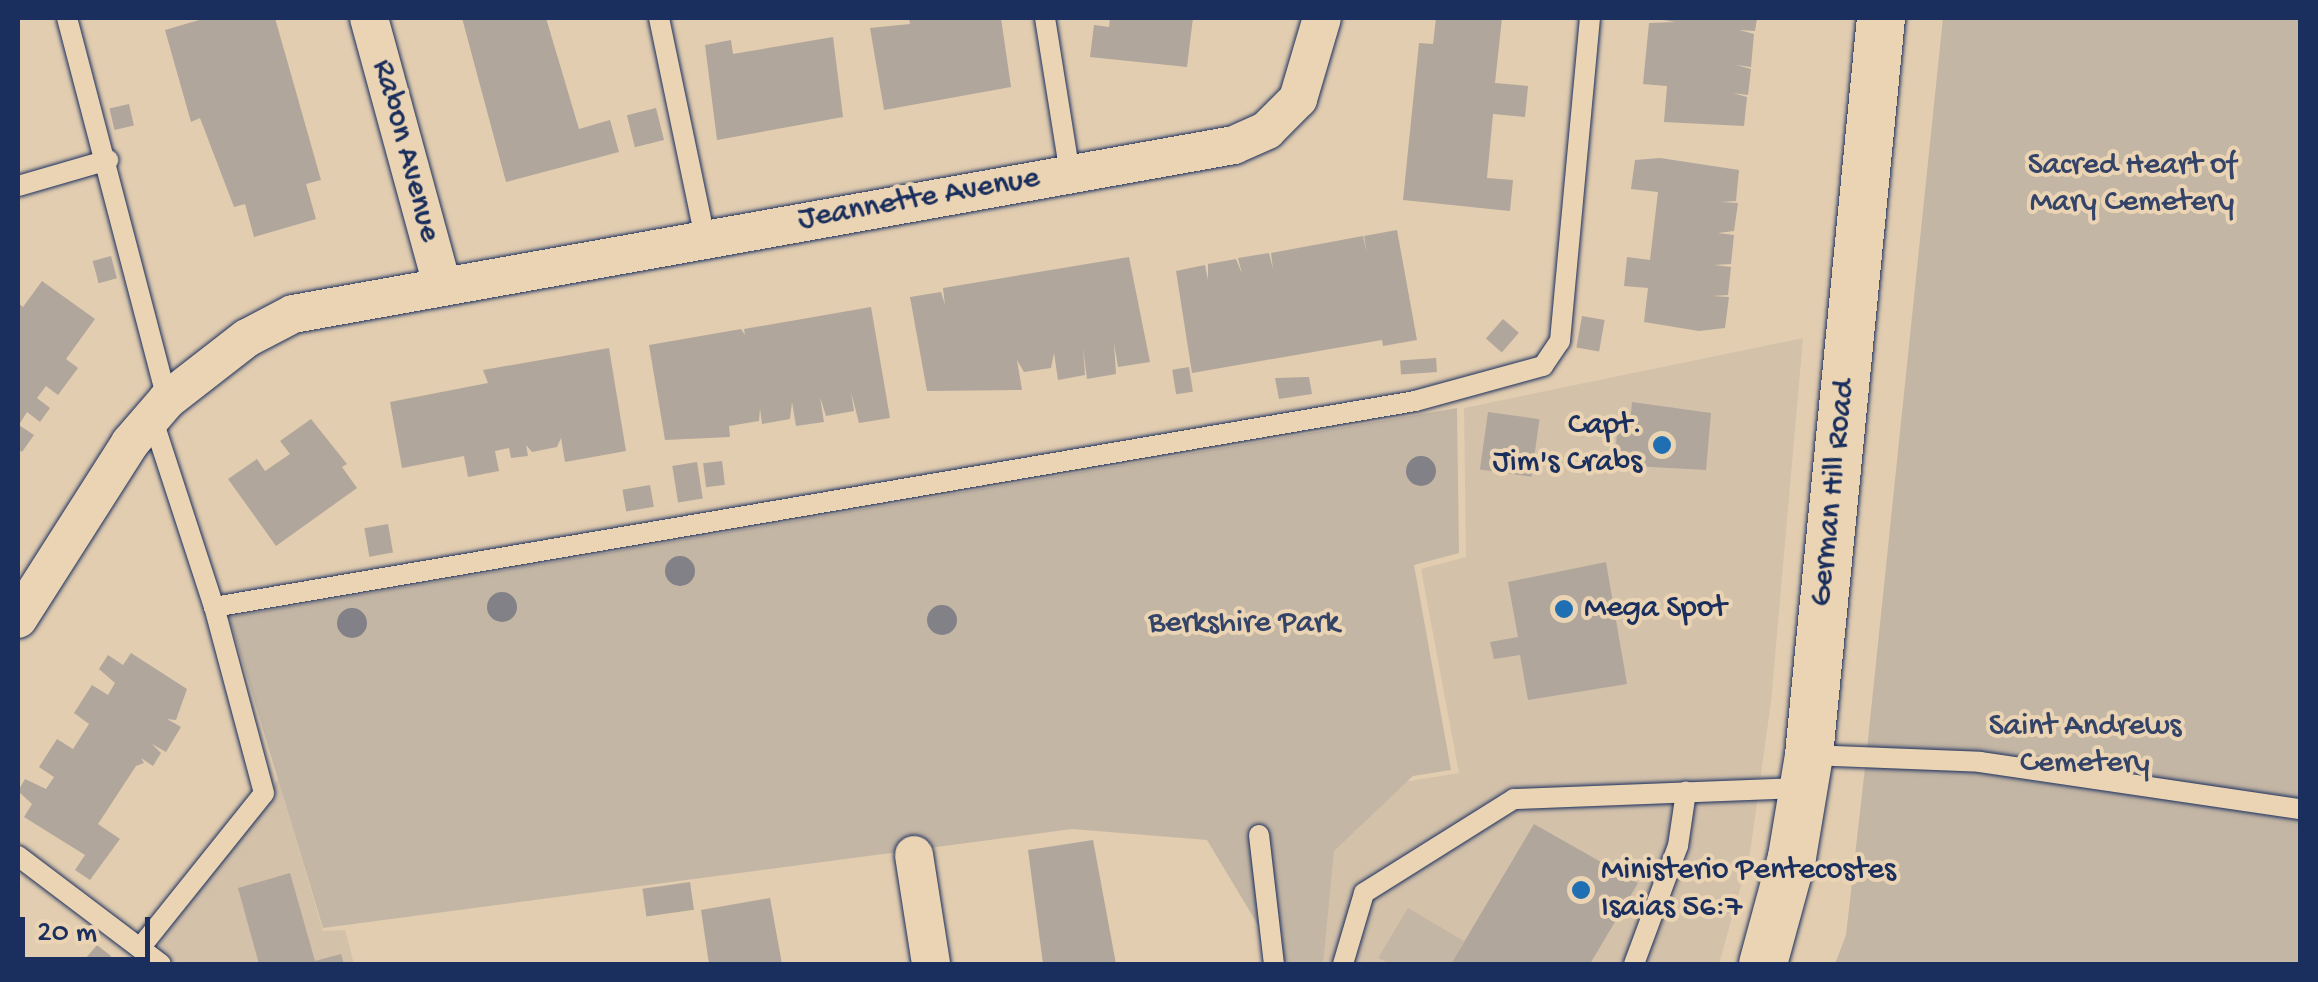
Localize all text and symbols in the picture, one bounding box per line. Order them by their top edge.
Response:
street label: Rabon Avenue [362,56,448,246]
park label: Sacred Heart of Mary Cemetery [2028,148,2236,223]
street label: Jeannette Avenue [795,160,1043,240]
street label: German Hill Road [1803,378,1865,608]
place label: Capt. Jim's Crabs [1493,408,1642,483]
marker: Capt. Jim's Crabs [1651,434,1673,456]
place label: Mega Spot [1584,590,1727,628]
marker: Mega Spot [1553,598,1575,620]
park label: Berkshire Park [1149,605,1339,643]
park label: Saint Andrews Cemetery [1989,709,2181,784]
place label: Ministerio Pentecostes Isaias 56:7 [1601,853,1896,928]
marker: Ministerio Pentecostes Isaias 56:7 [1570,879,1592,901]
scale bar [25,897,155,959]
text: 20 m [37,917,97,952]

